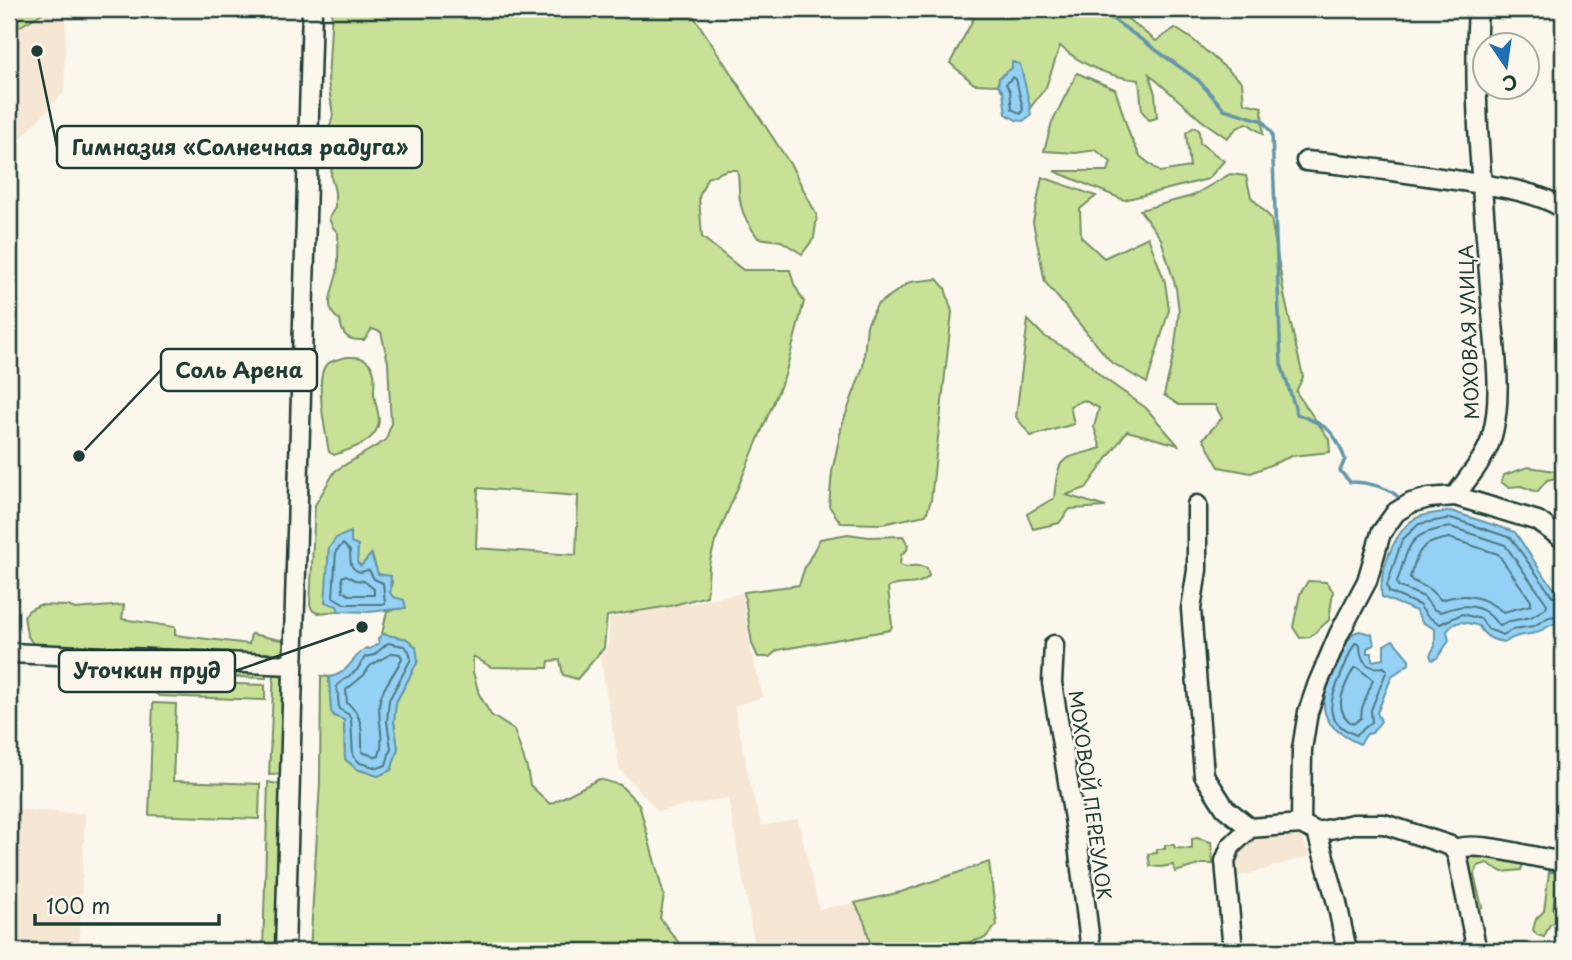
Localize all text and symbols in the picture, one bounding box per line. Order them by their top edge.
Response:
north arrow [1470,32,1540,102]
text: С [1500,68,1520,99]
callout: Гимназия «Солнечная радуга» [57,126,422,168]
text: Гимназия «Солнечная радуга» [72,130,409,162]
street label: МОХОВАЯ УЛИЦА [1451,244,1485,420]
callout: Соль Арена [161,349,317,391]
text: Соль Арена [175,353,303,385]
callout: Уточкин пруд [59,650,235,692]
text: Уточкин пруд [73,653,221,685]
street label: МОХОВОЙ ПЕРЕУЛОК [1062,688,1120,901]
scale bar [35,883,219,927]
text: 100 m [46,889,110,921]

